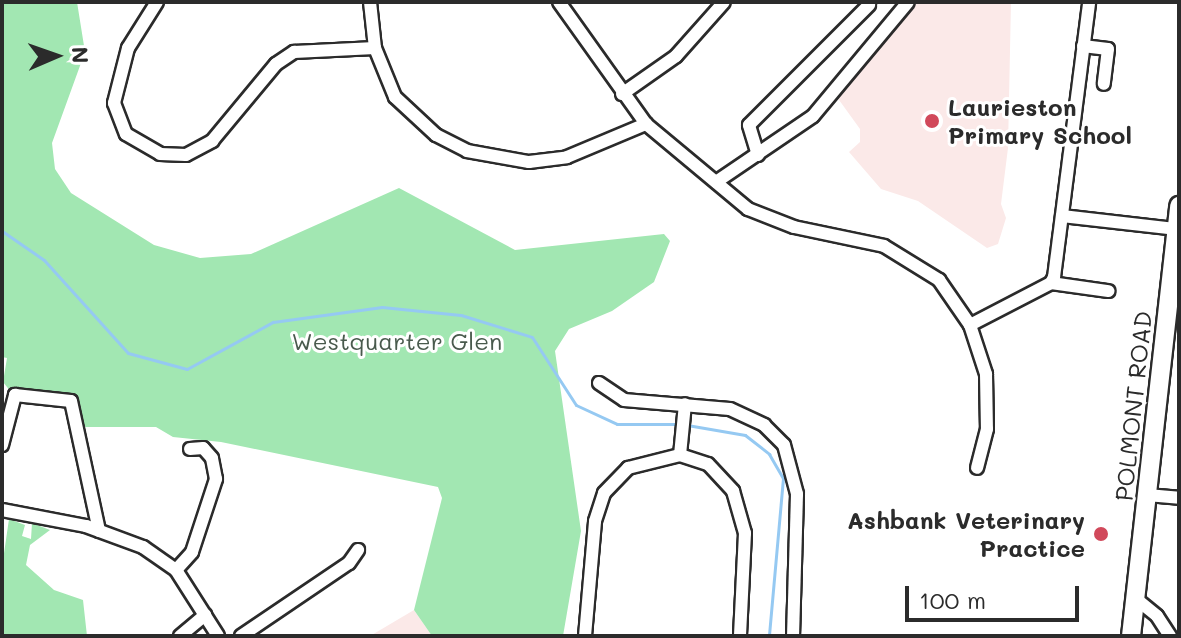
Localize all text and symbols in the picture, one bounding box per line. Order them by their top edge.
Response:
north arrow [16,16,96,96]
text: N [66,46,95,64]
place label: Laurieston Primary School [948,93,1132,149]
marker: Laurieston Primary School [923,112,941,130]
street label: POLMONT ROAD [1109,310,1157,502]
park label: Westquarter Glen [292,327,502,355]
place label: Ashbank Veterinary Practice [847,506,1085,562]
marker: Ashbank Veterinary Practice [1092,525,1110,543]
scale bar [909,570,1083,620]
text: 100 m [919,584,986,615]

